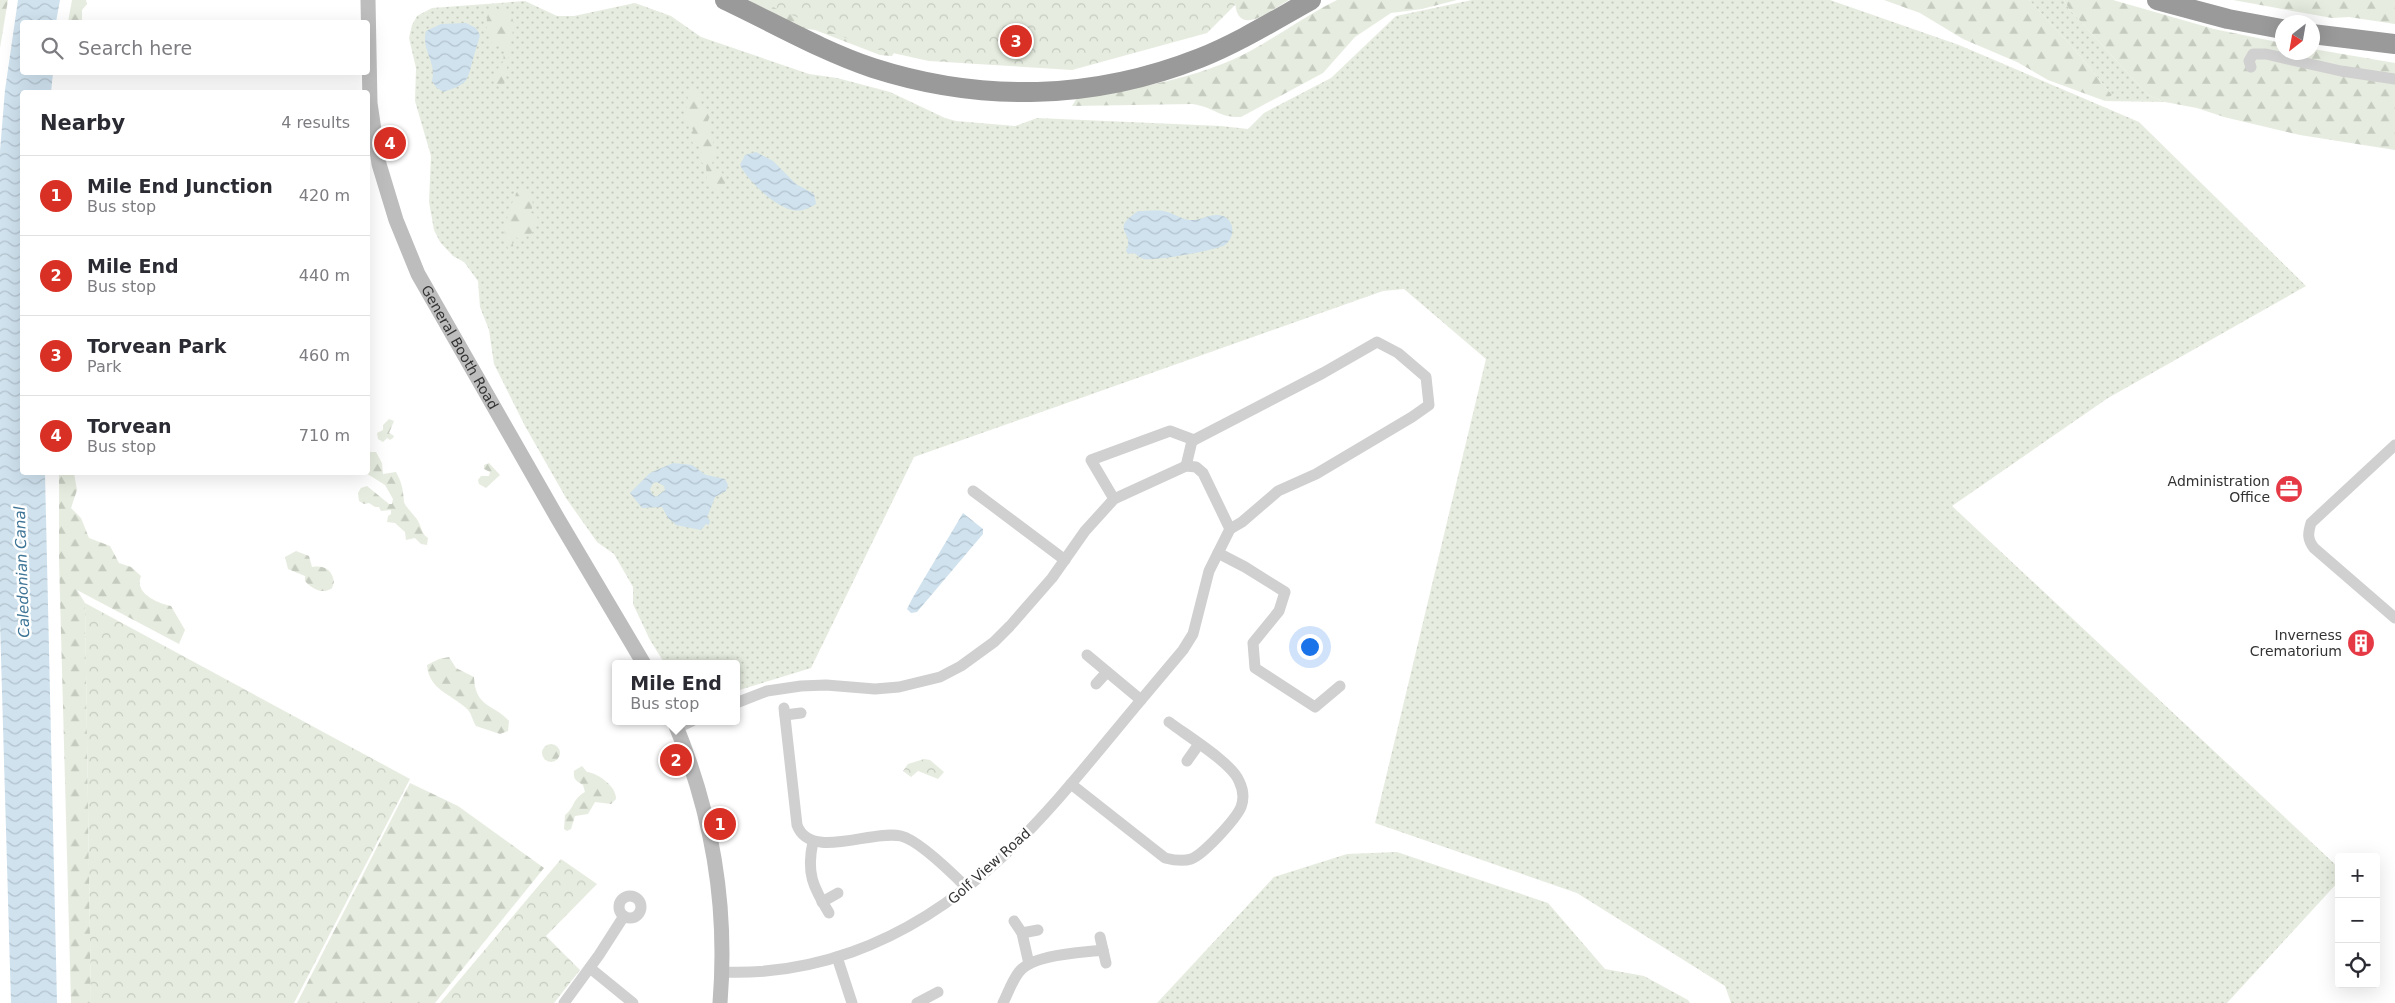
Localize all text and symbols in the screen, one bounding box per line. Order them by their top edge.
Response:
north arrow [2275,15,2320,60]
search box [20,20,370,75]
pin: 3 [1000,22,1032,60]
icon: search [38,34,66,62]
text: Search here [78,37,192,59]
text: Nearby [40,111,125,135]
text: 4 results [281,113,350,132]
pin: 4 [374,124,406,162]
text: Mile End Junction [87,175,273,197]
text: 1 [50,186,62,205]
text: 420 m [299,186,350,205]
text: Bus stop [87,197,156,216]
text: Mile End [87,255,179,277]
text: 2 [50,266,62,285]
text: 440 m [299,266,350,285]
text: Bus stop [87,277,156,296]
street label: General Booth Road [418,282,502,412]
text: Torvean Park [87,335,226,357]
text: 3 [50,346,62,365]
text: 460 m [299,346,350,365]
text: Park [87,357,122,376]
text: Torvean [87,415,171,437]
text: 4 [50,426,62,445]
text: 710 m [299,426,350,445]
text: Bus stop [87,437,156,456]
place label: Administration Office [2168,473,2270,505]
office icon: Administration Office [2274,474,2304,504]
water label: Caledonian Canal [11,505,33,638]
place label: Inverness Crematorium [2250,627,2342,659]
building icon: Inverness Crematorium [2346,628,2376,658]
your location [1297,634,1323,660]
popup [612,660,740,725]
text: Mile End [630,672,722,694]
text: Bus stop [630,694,699,713]
pin: 2 [660,741,692,779]
pin: 1 [704,805,736,843]
street label: Golf View Road [944,825,1034,907]
map controls [2335,853,2380,988]
button: + [2335,853,2380,898]
button: − [2335,898,2380,943]
button: locate [2335,943,2380,988]

